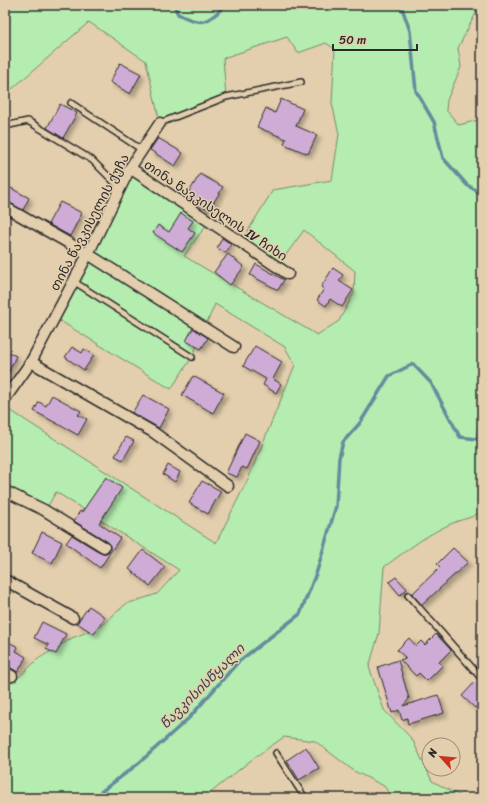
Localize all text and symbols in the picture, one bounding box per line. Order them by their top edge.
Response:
scale bar [333,26,417,52]
text: 50 m [339,29,366,51]
street label: თინა წავკისელის ქუჩა [43,149,135,295]
street label: თინა წავკისელის IV ჩიხი [139,154,292,267]
water label: წავკისისწყალი [154,637,252,735]
north arrow [421,737,461,777]
text: N [422,745,443,761]

